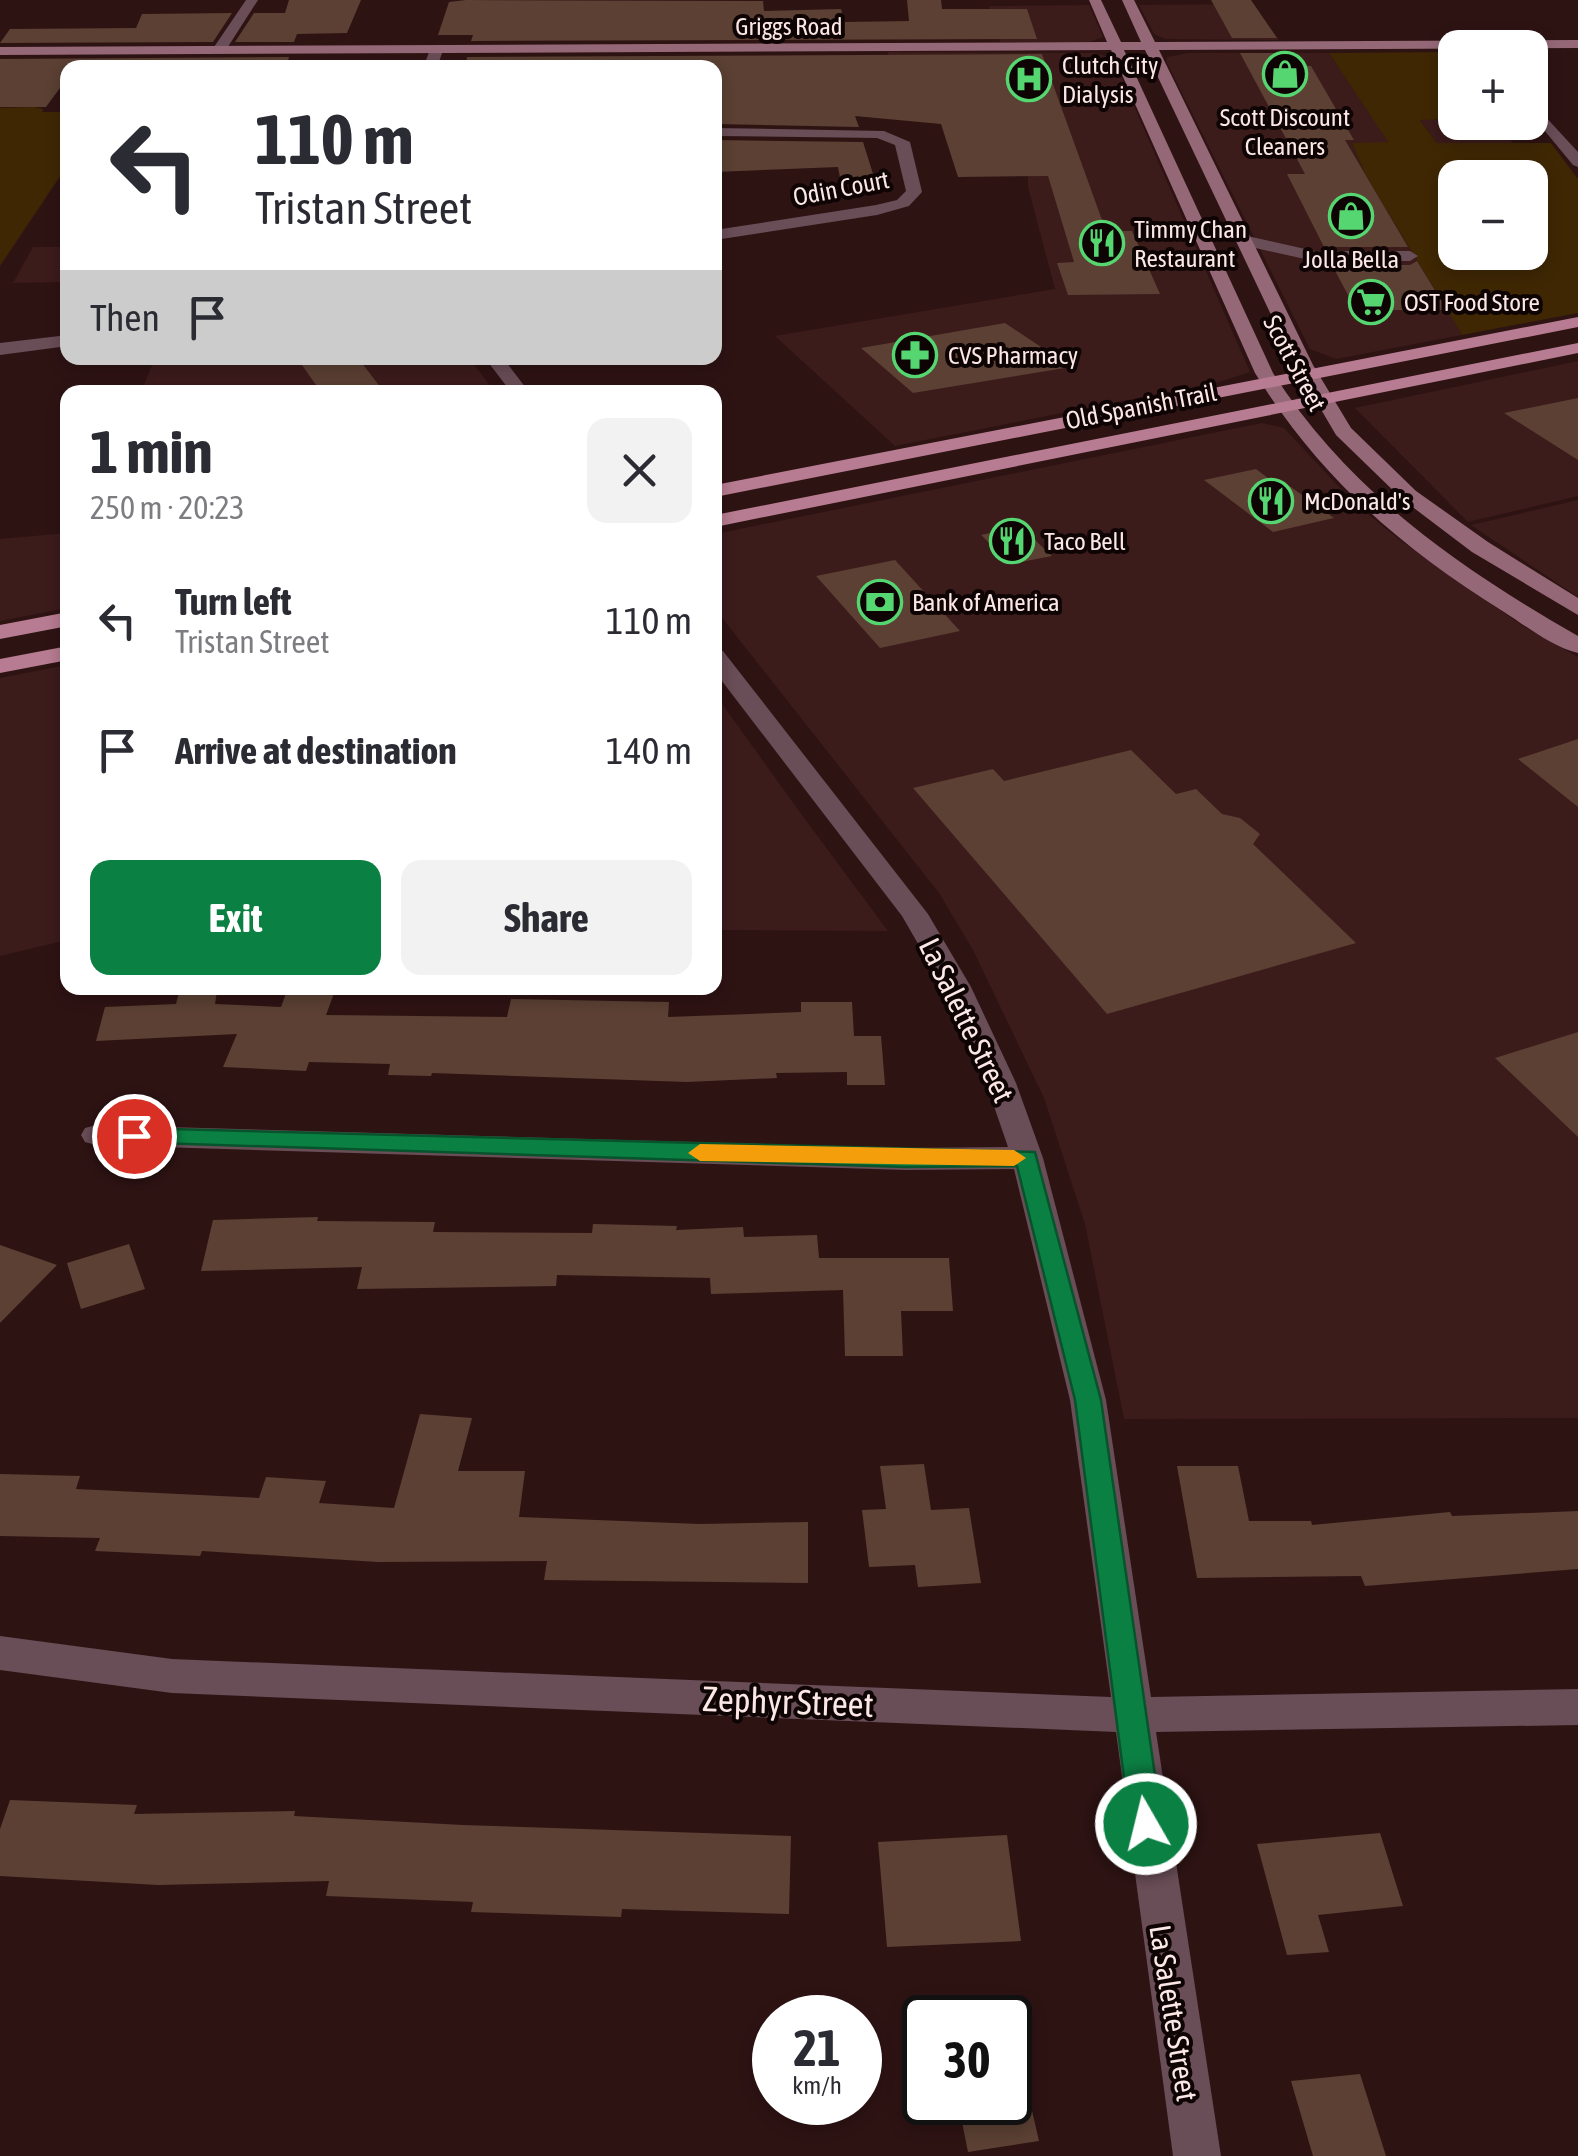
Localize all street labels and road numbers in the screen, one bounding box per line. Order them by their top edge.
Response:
street label: Griggs Road [735,12,843,40]
street label: Odin Court [791,165,891,211]
street label: Scott Street [1258,310,1332,416]
street label: Old Spanish Trail [1063,378,1219,434]
street label: La Salette Street [913,933,1021,1107]
street label: Zephyr Street [702,1678,874,1724]
street label: La Salette Street [1143,1922,1205,2104]

